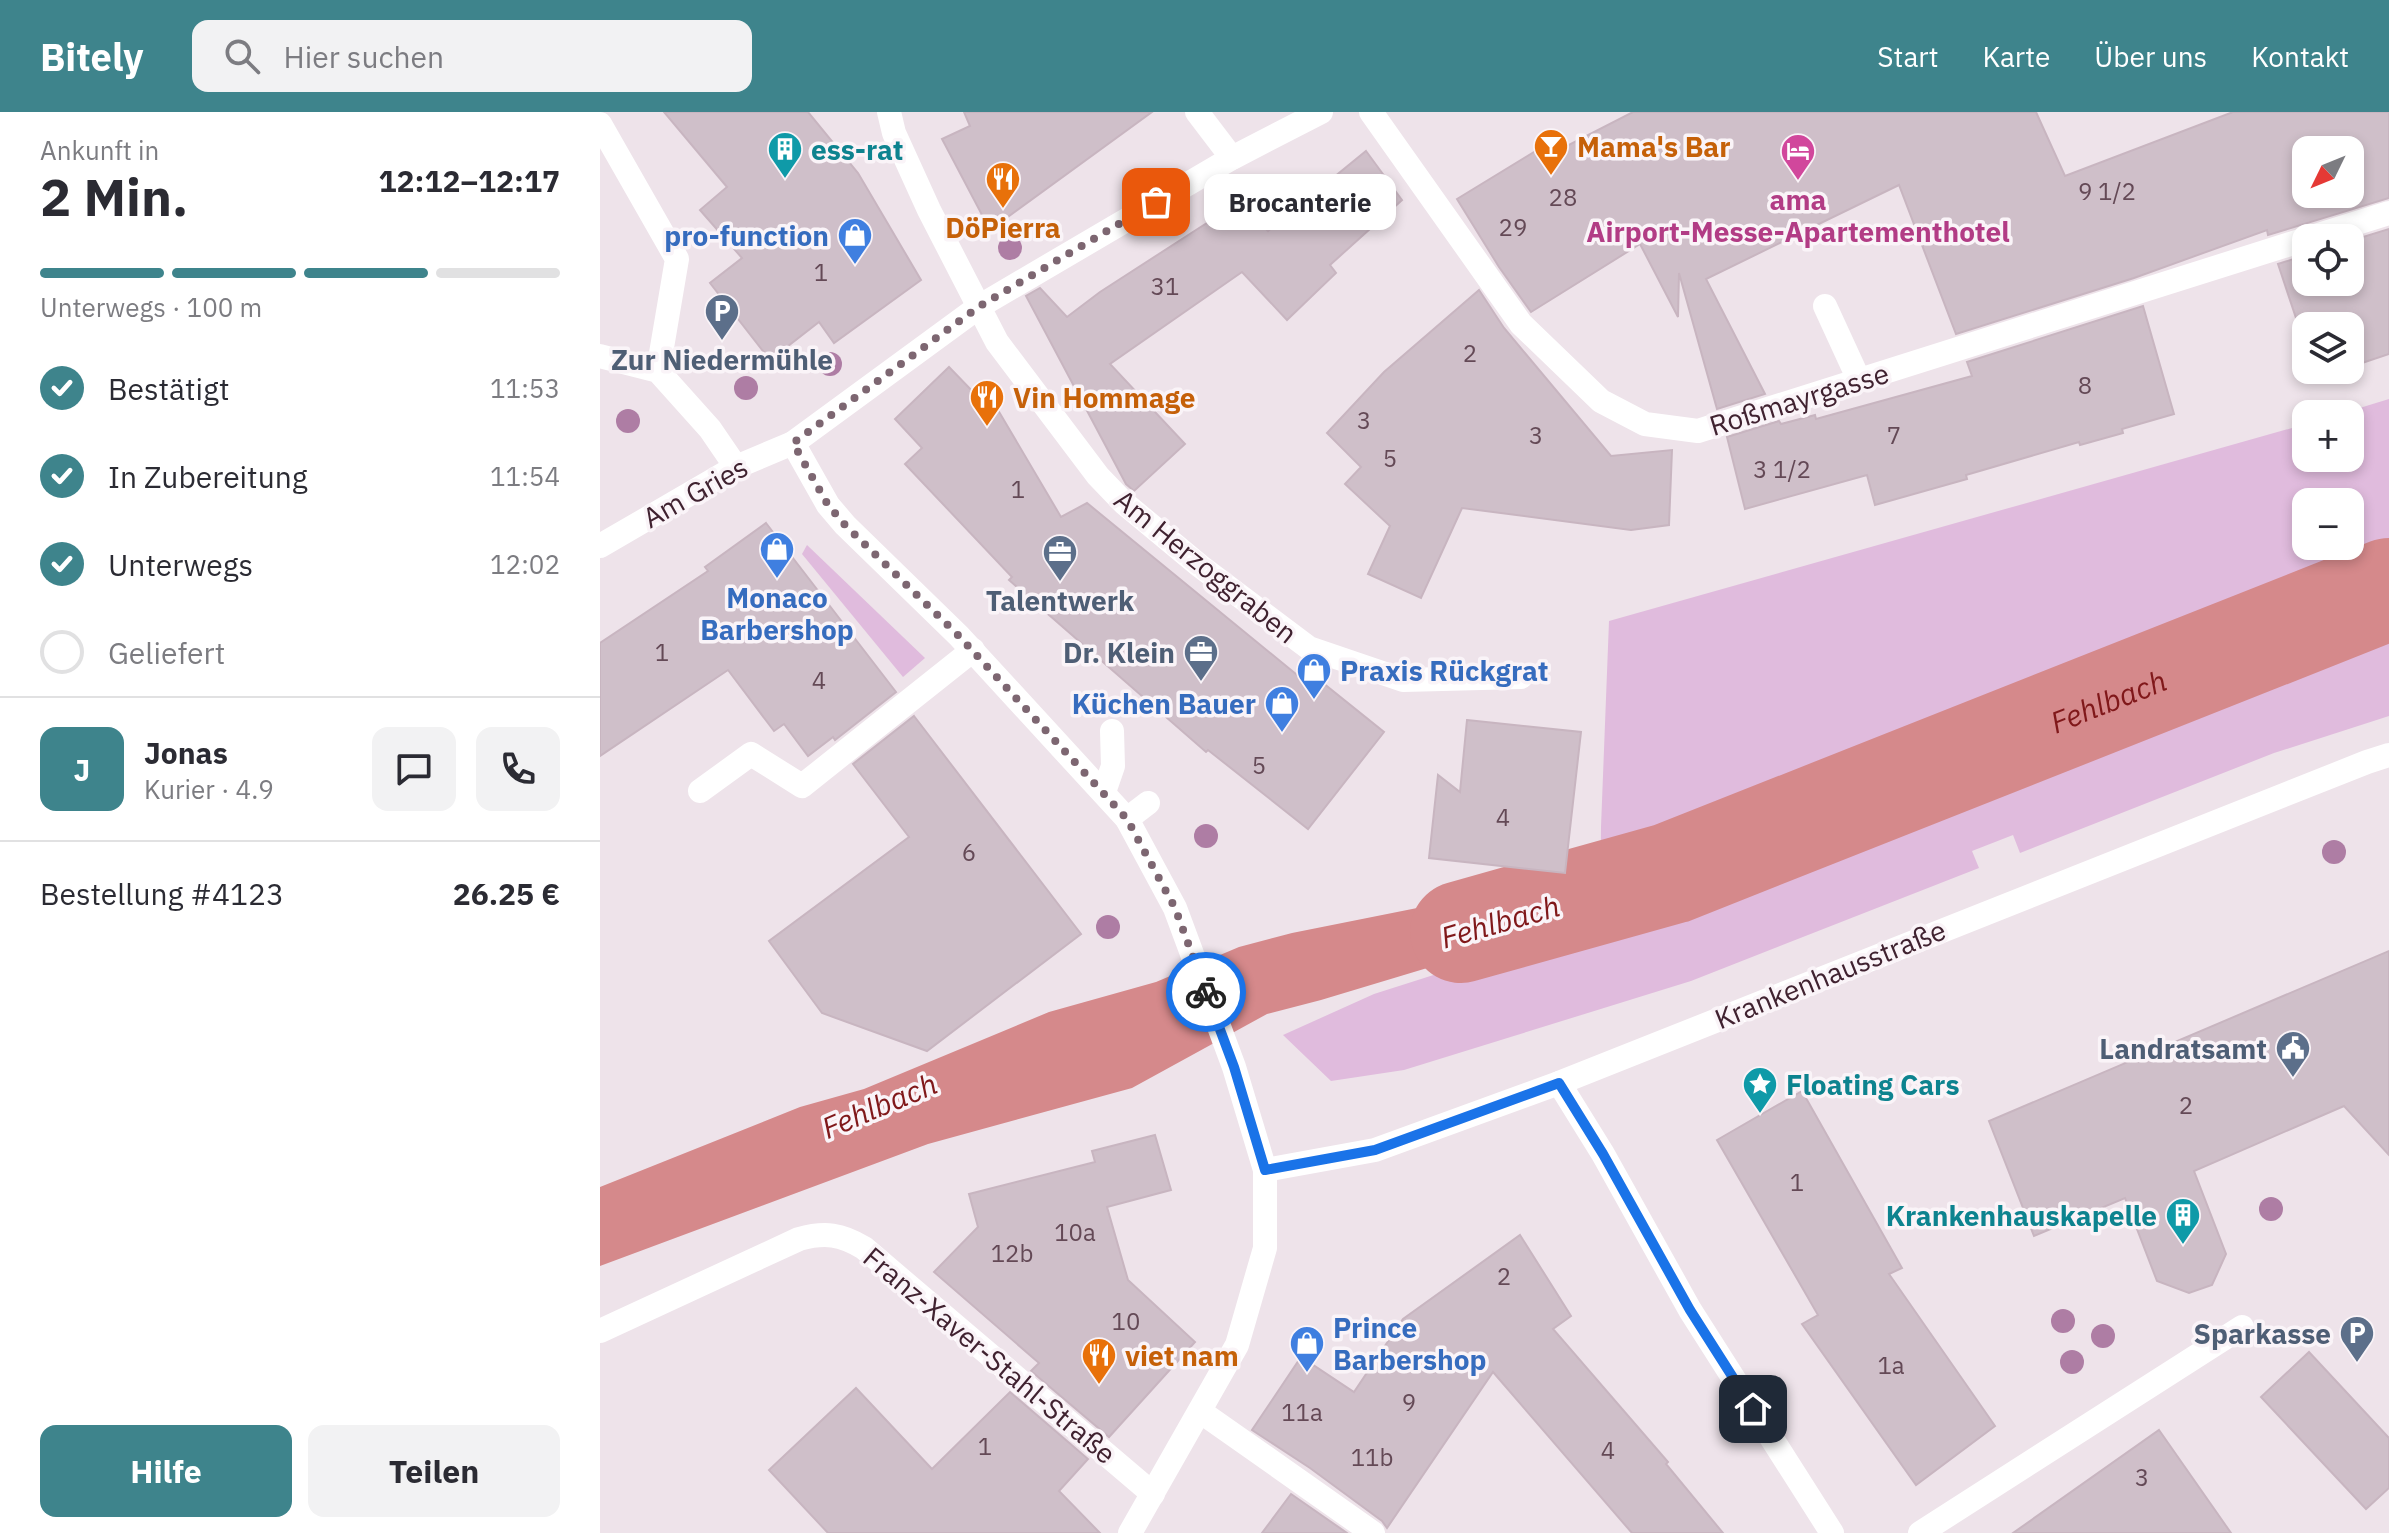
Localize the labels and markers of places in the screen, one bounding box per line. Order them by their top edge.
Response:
bar icon: Mama's Bar [1532,127,1570,177]
place label: Mama's Bar [1577,128,1731,165]
building icon: ess-rat [766,130,804,180]
place label: ess-rat [811,131,903,168]
hotel icon: ama Airport-Messe-Apartementhotel [1779,132,1817,182]
restaurant icon: DöPierra [984,160,1022,210]
pin [1122,168,1190,236]
callout: Brocanterie [1204,174,1396,230]
place label: ama Airport-Messe-Apartementhotel [1586,181,2010,250]
place label: DöPierra [945,209,1061,246]
shop icon: pro-function [836,216,874,266]
place label: pro-function [664,217,829,254]
parking icon: Zur Niedermühle [703,292,741,342]
place label: Zur Niedermühle [611,341,833,378]
restaurant icon: Vin Hommage [968,378,1006,428]
place label: Vin Hommage [1013,379,1196,416]
shop icon: Monaco Barbershop [758,530,796,580]
office icon: Talentwerk [1041,533,1079,583]
place label: Monaco Barbershop [700,579,854,648]
place label: Talentwerk [986,582,1135,619]
office icon: Dr. Klein [1182,633,1220,683]
place label: Dr. Klein [1063,634,1175,671]
shop icon: Praxis Rückgrat [1295,651,1333,701]
place label: Praxis Rückgrat [1340,652,1548,689]
shop icon: Küchen Bauer [1263,684,1301,734]
place label: Küchen Bauer [1072,685,1256,722]
public building icon: Landratsamt [2274,1029,2312,1079]
place label: Landratsamt [2099,1030,2267,1067]
place icon: Floating Cars [1741,1065,1779,1115]
place label: Floating Cars [1786,1066,1960,1103]
building icon: Krankenhauskapelle [2164,1196,2202,1246]
place label: Krankenhauskapelle [1886,1197,2157,1234]
place label: Prince Barbershop [1333,1309,1487,1378]
parking icon: Sparkasse [2338,1314,2376,1364]
place label: Sparkasse [2193,1315,2331,1352]
shop icon: Prince Barbershop [1288,1324,1326,1374]
restaurant icon: viet nam [1080,1336,1118,1386]
place label: viet nam [1125,1337,1239,1374]
pin [1719,1375,1787,1443]

